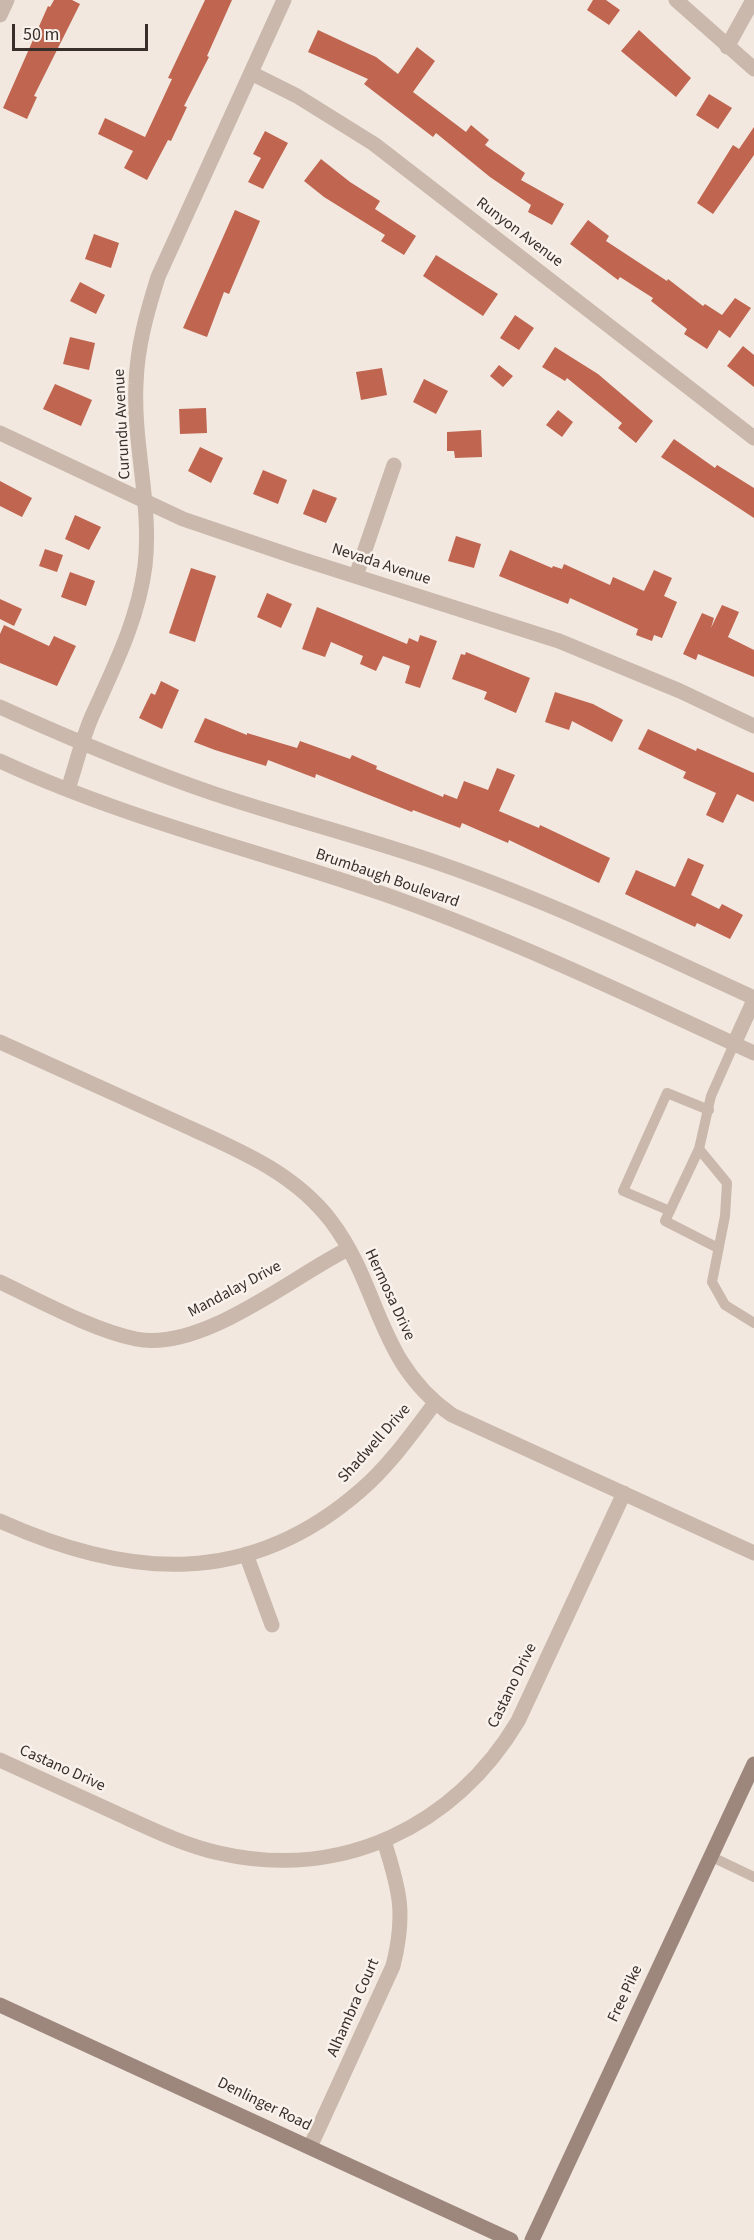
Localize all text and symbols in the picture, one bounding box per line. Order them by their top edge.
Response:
scale bar [15,12,152,50]
text: 50 m [23,22,59,47]
street label: Runyon Avenue [472,194,566,272]
street label: Curundu Avenue [111,368,135,480]
street label: Nevada Avenue [329,540,433,590]
street label: Brumbaugh Boulevard [313,845,461,913]
street label: Hermosa Drive [359,1246,419,1344]
street label: Mandalay Drive [185,1257,285,1323]
street label: Shadwell Drive [335,1401,415,1487]
street label: Castano Drive [484,1640,542,1732]
street label: Castano Drive [16,1742,108,1796]
street label: Alhambra Court [324,1956,384,2060]
street label: Free Pike [604,1962,648,2026]
street label: Denlinger Road [214,2074,314,2136]

